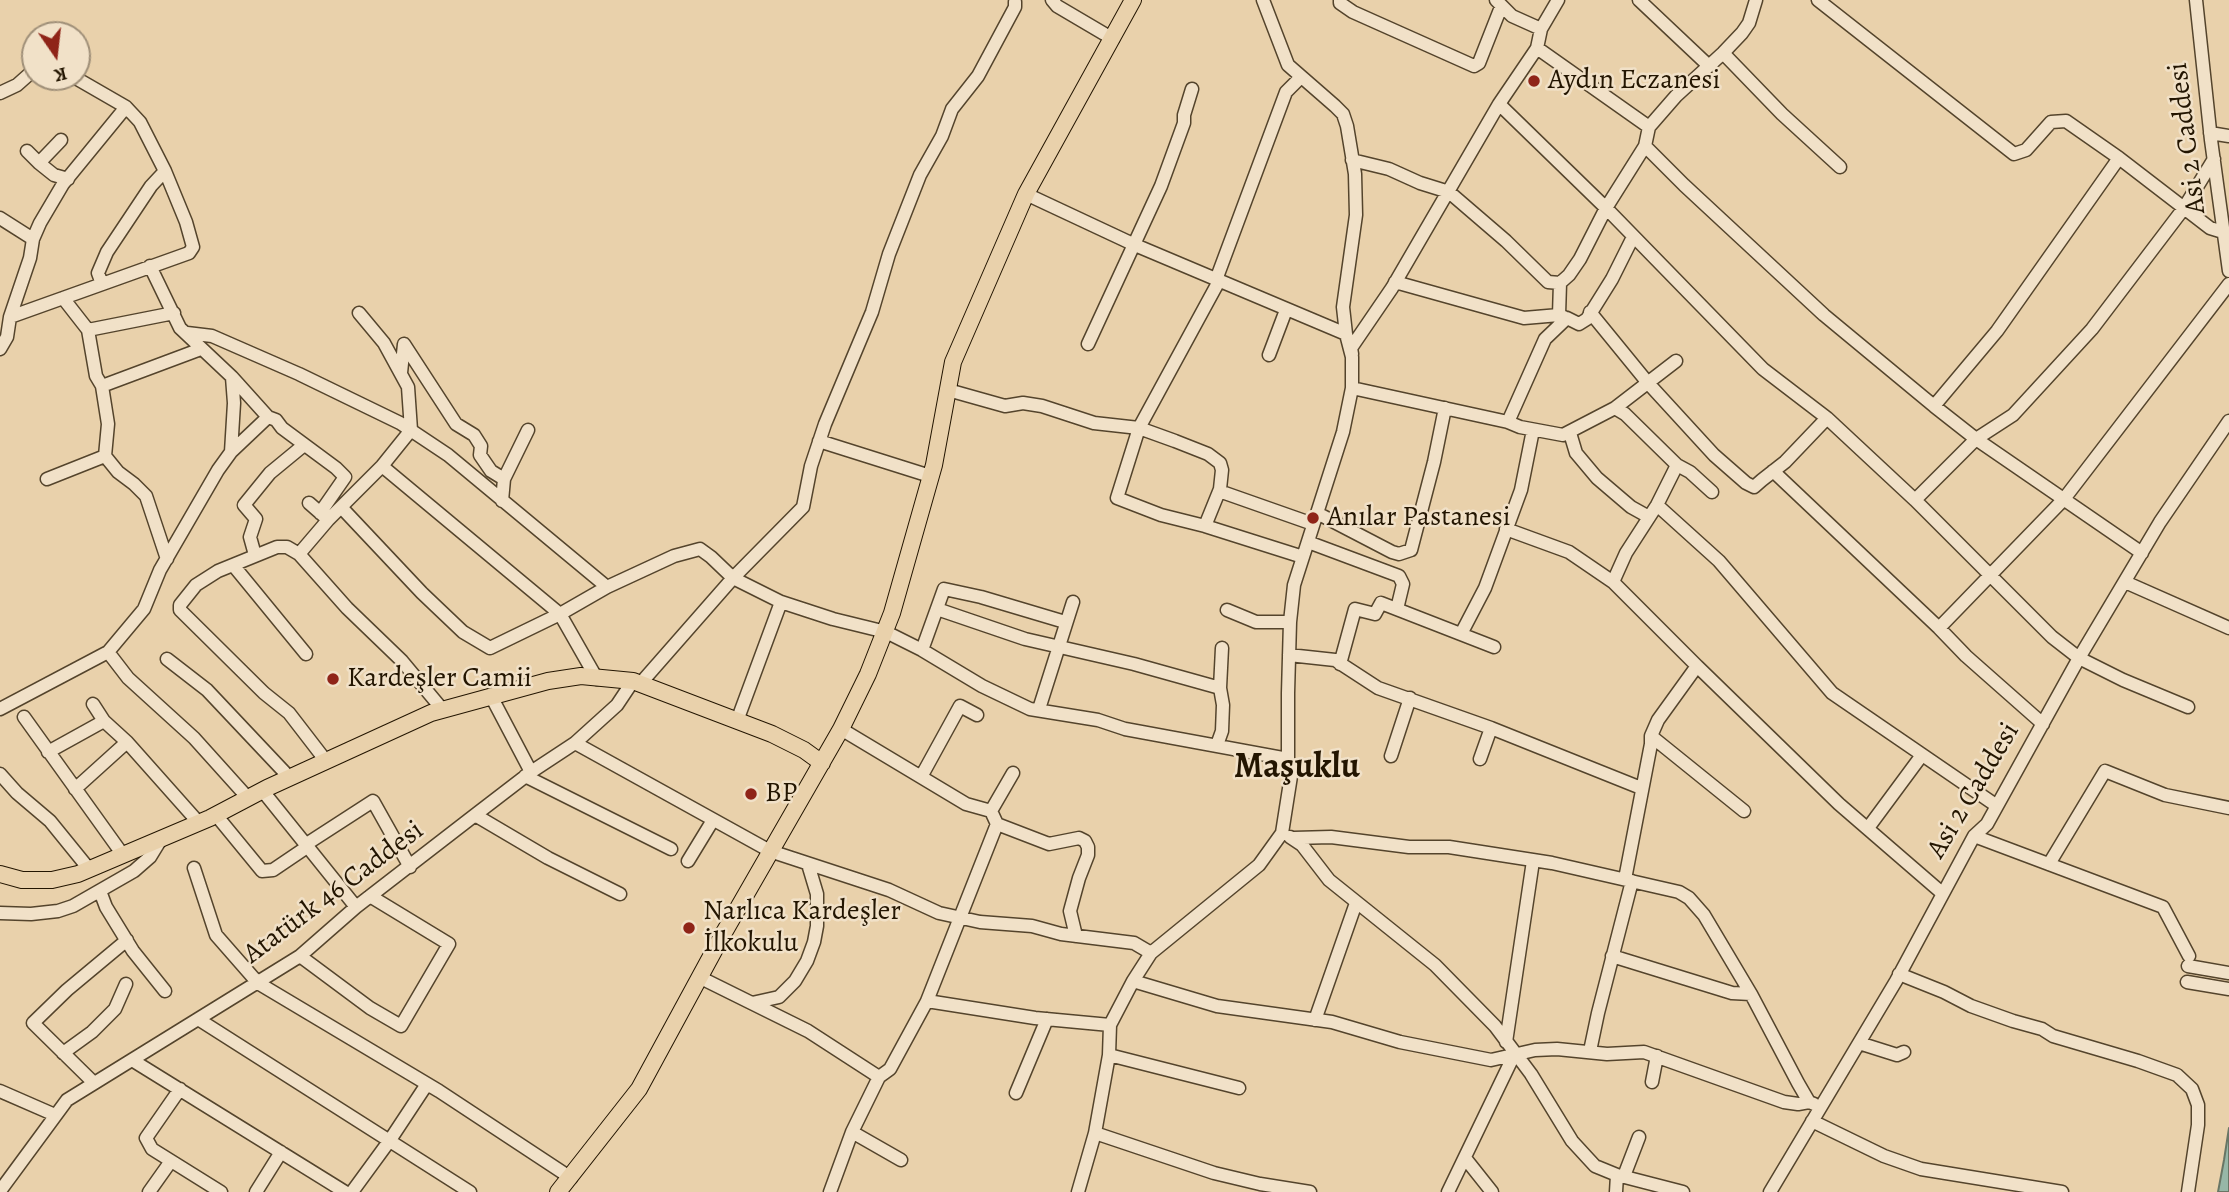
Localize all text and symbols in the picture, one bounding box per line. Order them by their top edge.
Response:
north arrow [21,21,91,91]
text: K [51,60,70,89]
street label: Asi 2 Caddesi [2162,60,2214,216]
place label: Aydın Eczanesi [1548,64,1720,98]
marker: Aydın Eczanesi [1526,73,1542,89]
place label: Anılar Pastanesi [1327,501,1511,535]
marker: Anılar Pastanesi [1305,510,1321,526]
place label: Kardeşler Camii [347,662,532,696]
marker: Kardeşler Camii [325,671,341,687]
street label: Asi 2 Caddesi [1920,717,2028,865]
district label: Maşuklu [1234,747,1360,789]
place label: BP [765,777,797,811]
marker: BP [743,786,759,802]
street label: Atatürk 46 Caddesi [237,814,431,972]
place label: Narlıca Kardeşler İlkokulu [703,895,901,961]
marker: Narlıca Kardeşler İlkokulu [681,920,697,936]

